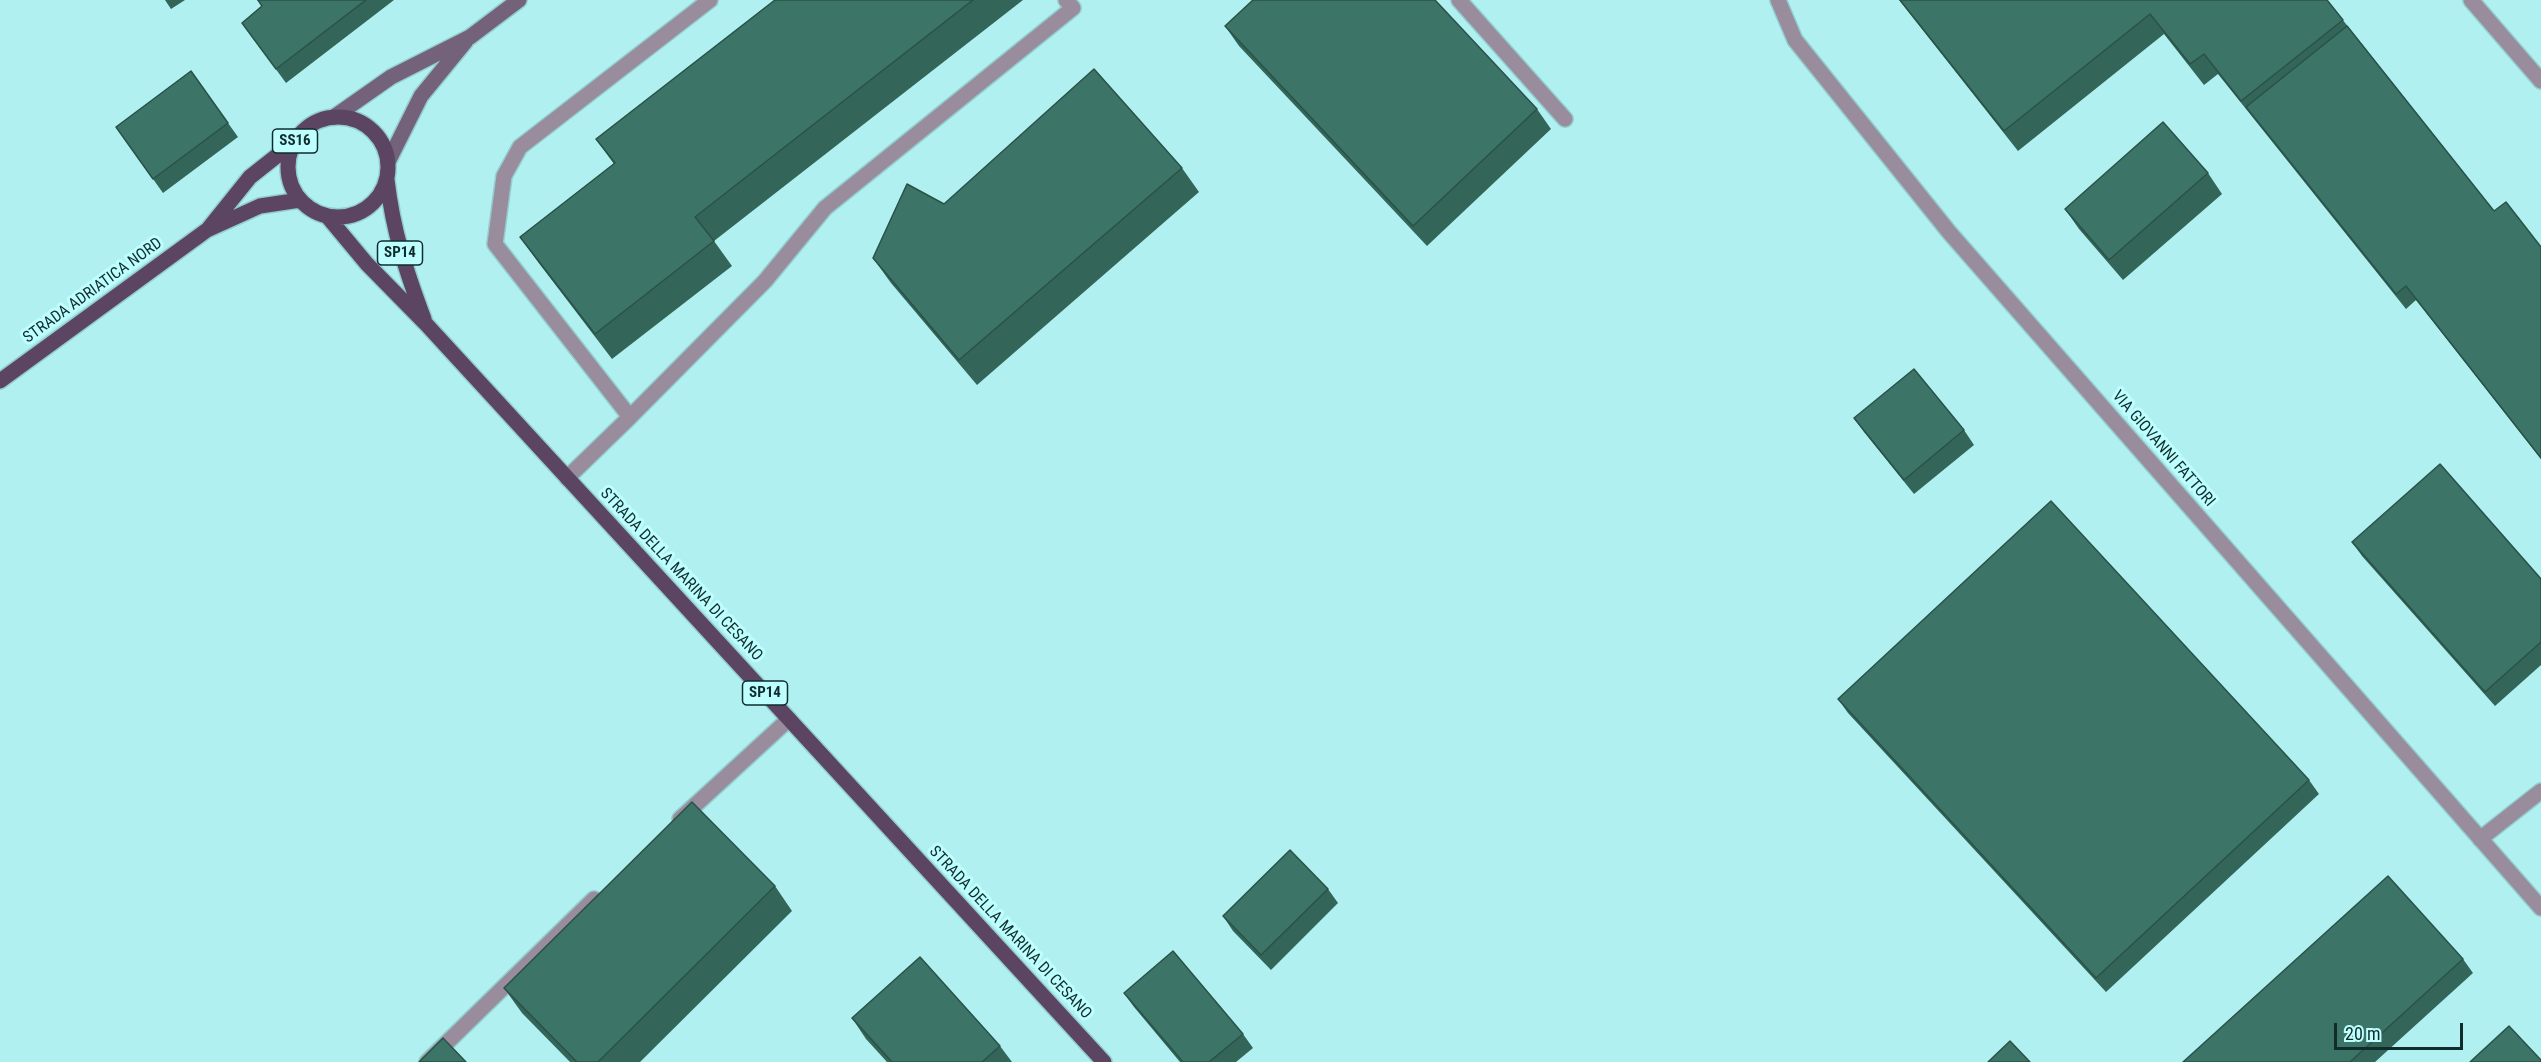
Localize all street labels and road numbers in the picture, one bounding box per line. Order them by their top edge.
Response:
road number: SS16 [272,129,318,153]
street label: STRADA ADRIATICA NORD [20,234,166,348]
road number: SP14 [378,241,422,265]
street label: VIA GIOVANNI FATTORI [2107,387,2219,511]
street label: STRADA DELLA MARINA DI CESANO [596,485,766,665]
road number: SP14 [742,681,788,705]
street label: STRADA DELLA MARINA DI CESANO [925,843,1095,1023]

